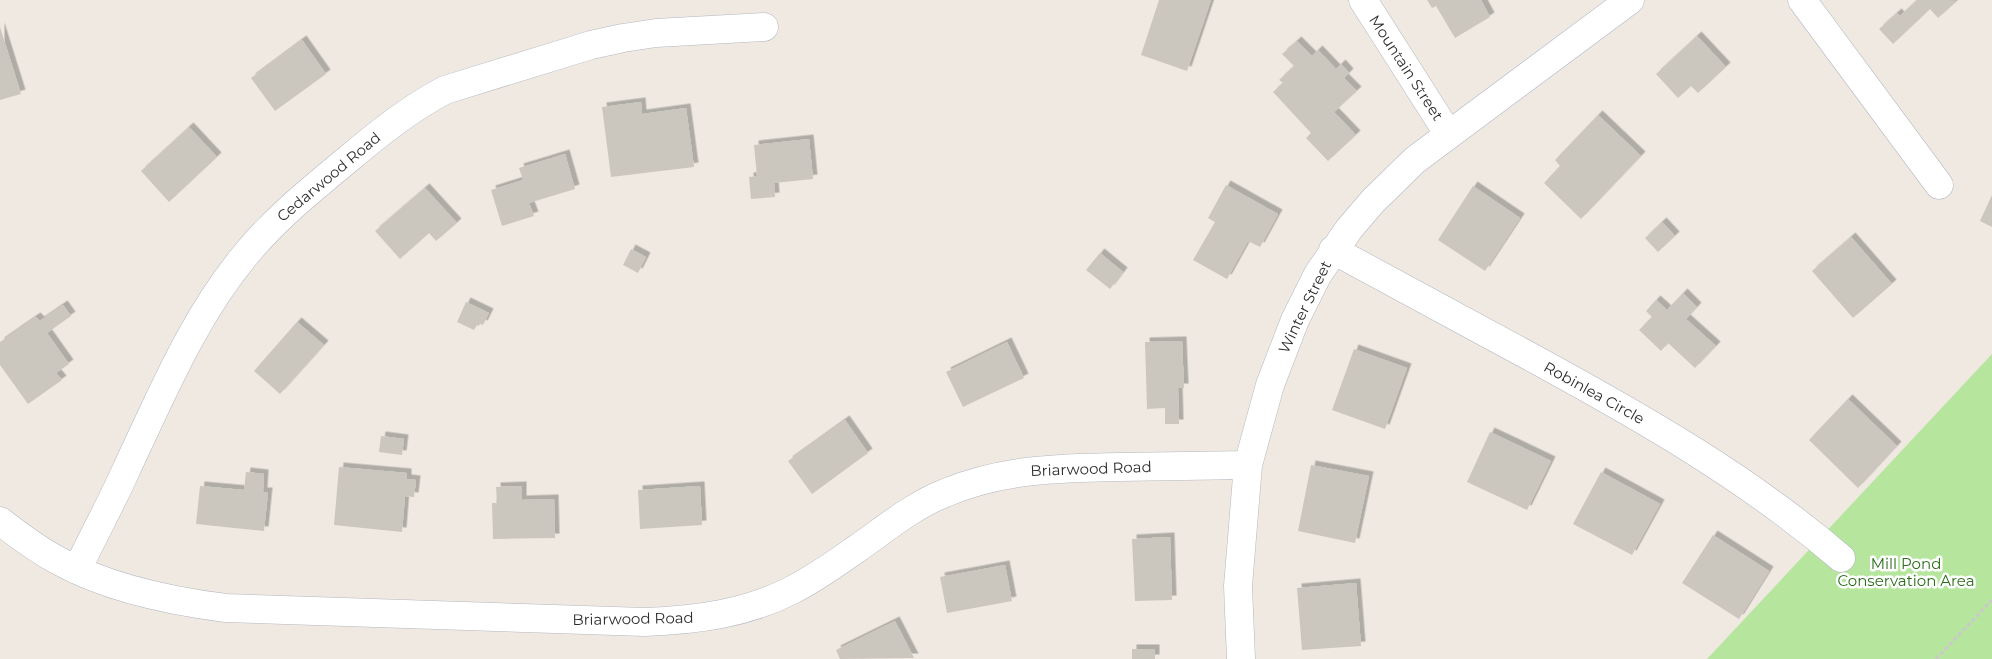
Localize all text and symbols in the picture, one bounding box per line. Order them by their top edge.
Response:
street label: Mountain Street [1365,11,1448,124]
street label: Cedarwood Road [273,128,384,226]
street label: Winter Street [1274,257,1335,356]
street label: Robinlea Circle [1541,357,1648,428]
street label: Briarwood Road [1030,457,1152,480]
park label: Mill Pond Conservation Area [1837,554,1975,590]
street label: Briarwood Road [572,608,694,629]

